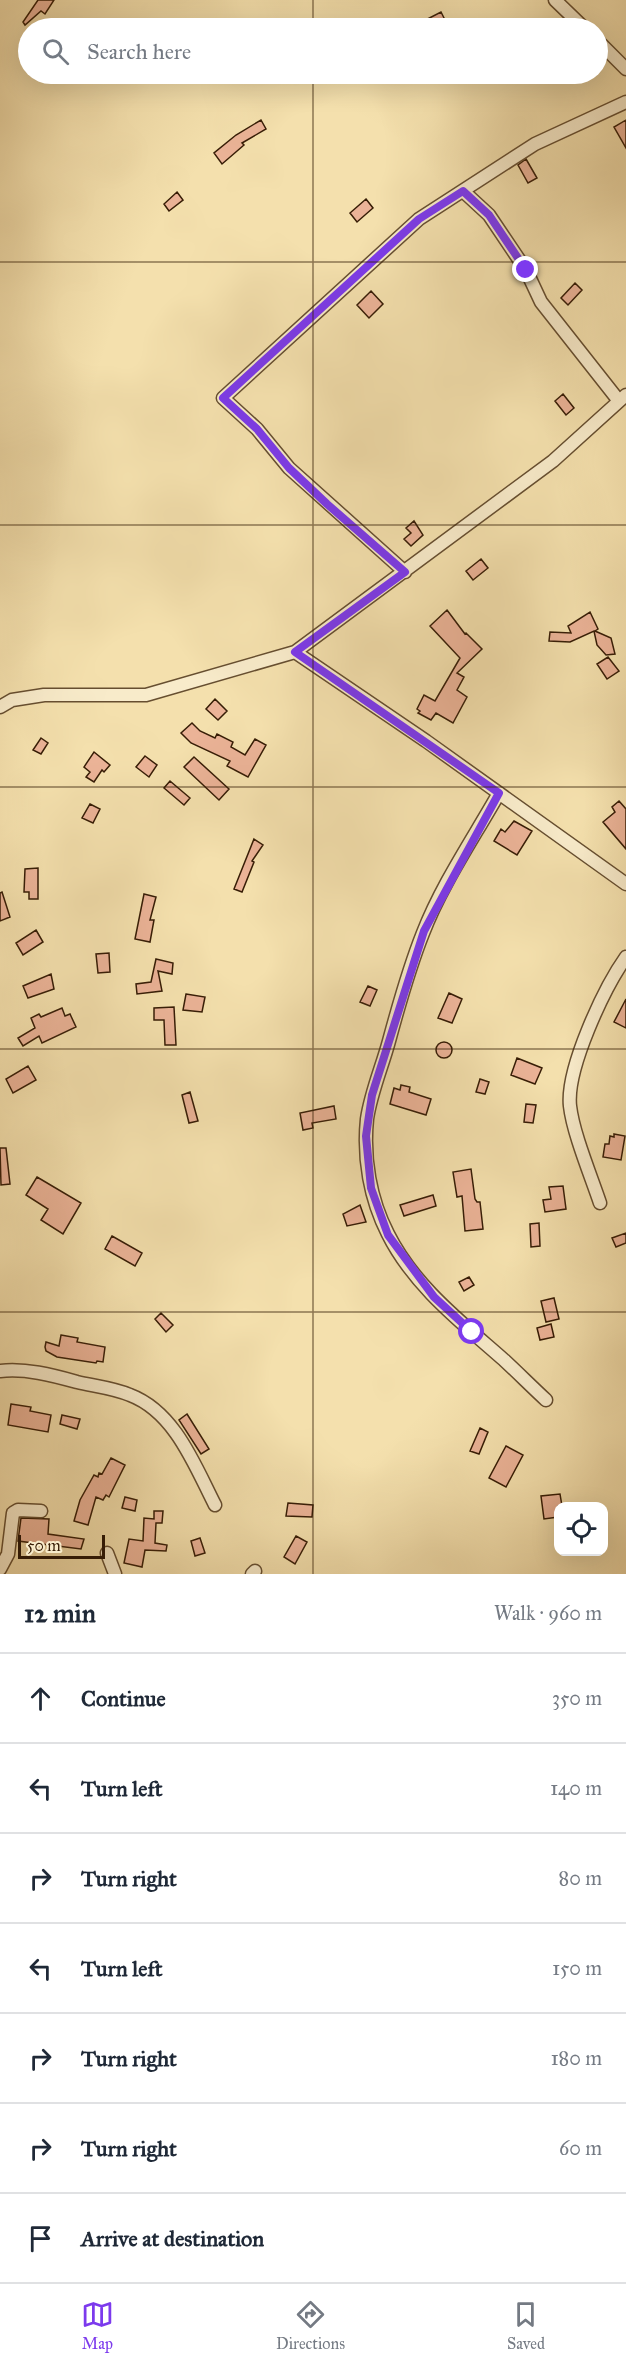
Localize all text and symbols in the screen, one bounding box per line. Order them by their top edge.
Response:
search box [18,18,608,84]
icon: search [39,35,72,68]
text: Search here [87,38,191,65]
route end [512,256,538,282]
route start [458,1318,484,1344]
map controls [554,1502,608,1556]
button: locate [554,1502,608,1556]
scale bar [18,1532,105,1560]
text: 50 m [27,1536,61,1555]
text: 12 min [24,1597,96,1629]
text: Walk · 960 m [494,1601,602,1625]
icon: ahead [24,1682,57,1715]
text: Continue [81,1685,166,1712]
text: 350 m [552,1686,602,1710]
icon: left [24,1772,57,1805]
text: Turn left [81,1775,163,1802]
text: 140 m [550,1776,602,1800]
icon: right [24,1862,57,1895]
text: Turn right [81,1865,177,1892]
text: 80 m [559,1866,602,1890]
icon: left [24,1952,57,1985]
text: Turn left [81,1955,163,1982]
text: 150 m [552,1956,602,1980]
icon: right [24,2042,57,2075]
text: Turn right [81,2045,177,2072]
text: 180 m [551,2046,602,2070]
icon: right [24,2132,57,2165]
text: Turn right [81,2135,177,2162]
text: 60 m [559,2136,602,2160]
icon: arrive [24,2222,57,2255]
text: Arrive at destination [81,2225,264,2252]
tab: Map [81,2298,114,2353]
tab: Directions [276,2298,345,2353]
tab: Saved [507,2298,545,2353]

